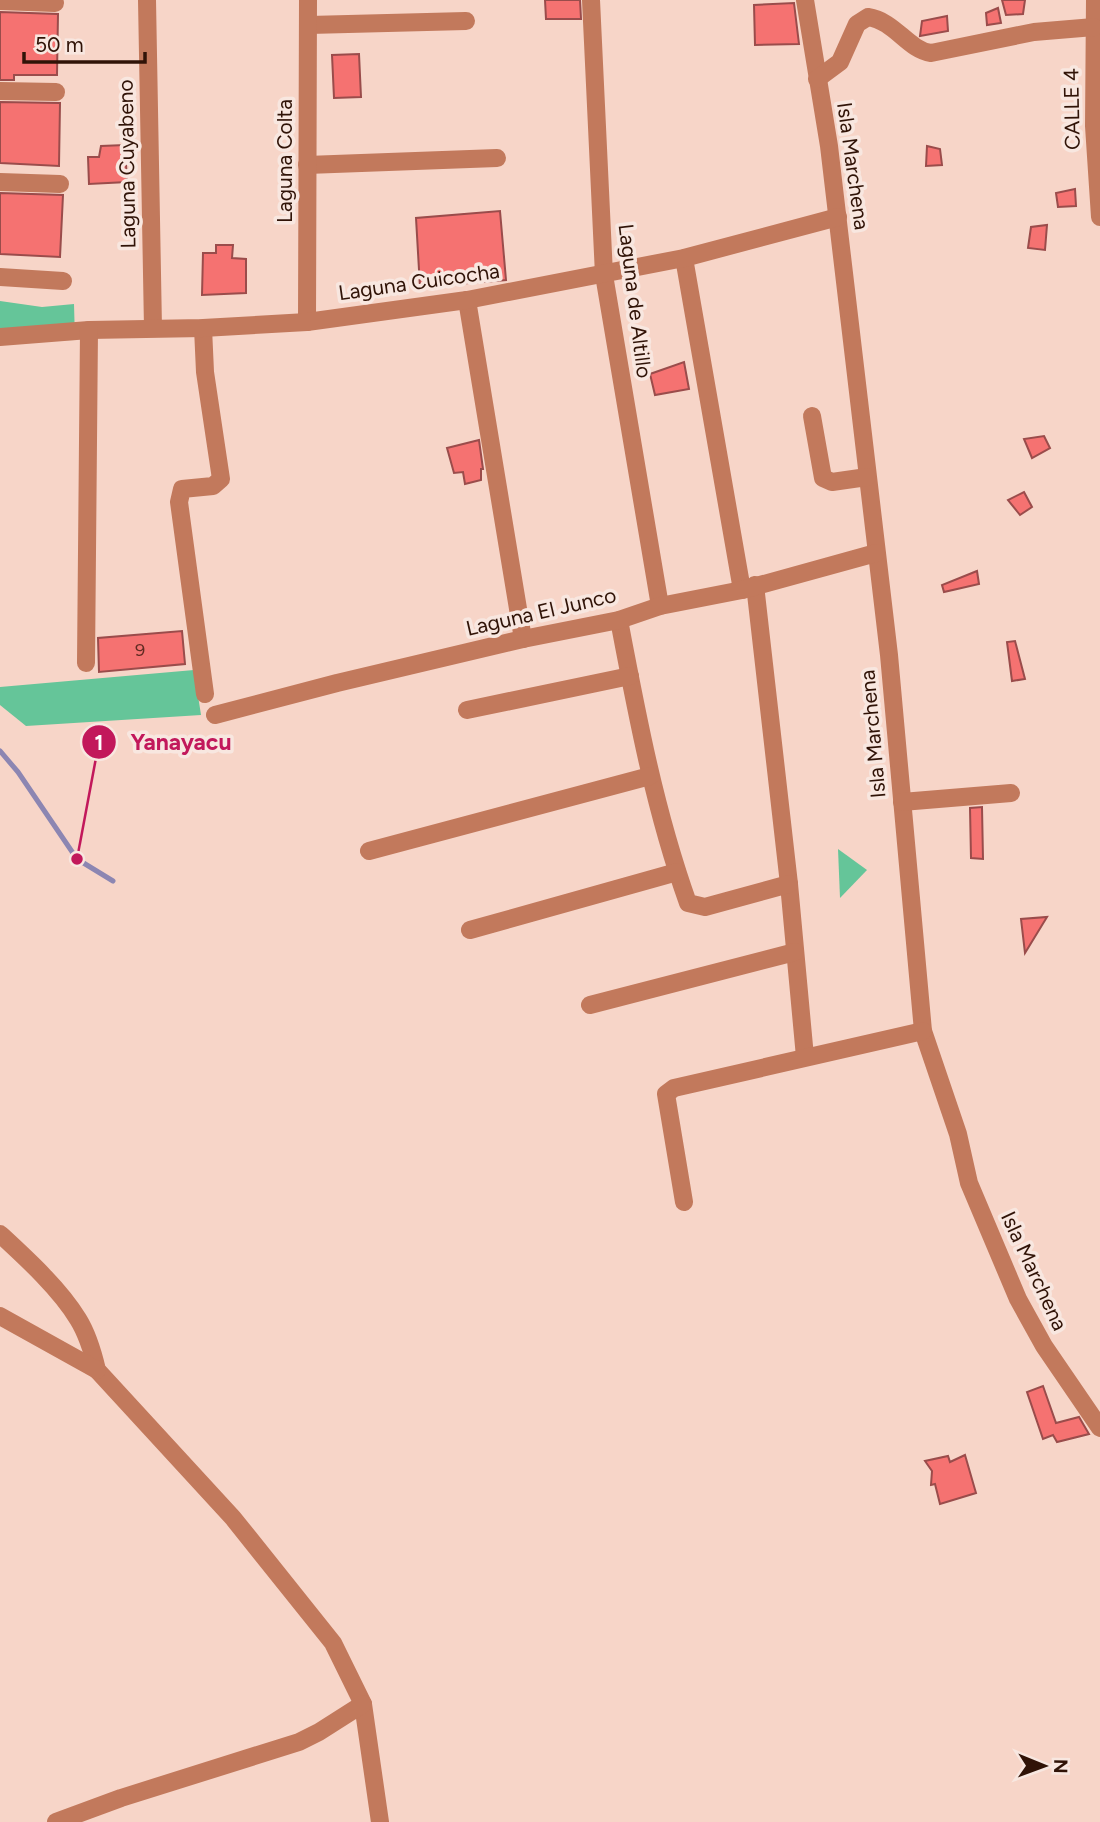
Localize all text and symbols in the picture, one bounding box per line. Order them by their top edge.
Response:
scale bar [24,21,145,65]
text: 50 m [35,32,84,57]
street label: CALLE 4 [1058,68,1085,150]
street label: Laguna Cuyabeno [113,79,140,249]
street label: Laguna Colta [272,99,297,223]
street label: Isla Marchena [832,101,875,231]
street label: Laguna de Altillo [614,222,657,380]
street label: Laguna Cuicocha [337,258,501,305]
street label: Laguna El Junco [463,582,618,641]
house number: 9 [135,639,145,661]
street label: Isla Marchena [854,669,891,799]
callout: Yanayacu [82,720,245,764]
text: Yanayacu [131,728,231,756]
text: 1 [95,730,103,755]
street label: Isla Marchena [996,1207,1073,1334]
north arrow [1009,1731,1079,1801]
text: N [1049,1759,1072,1774]

